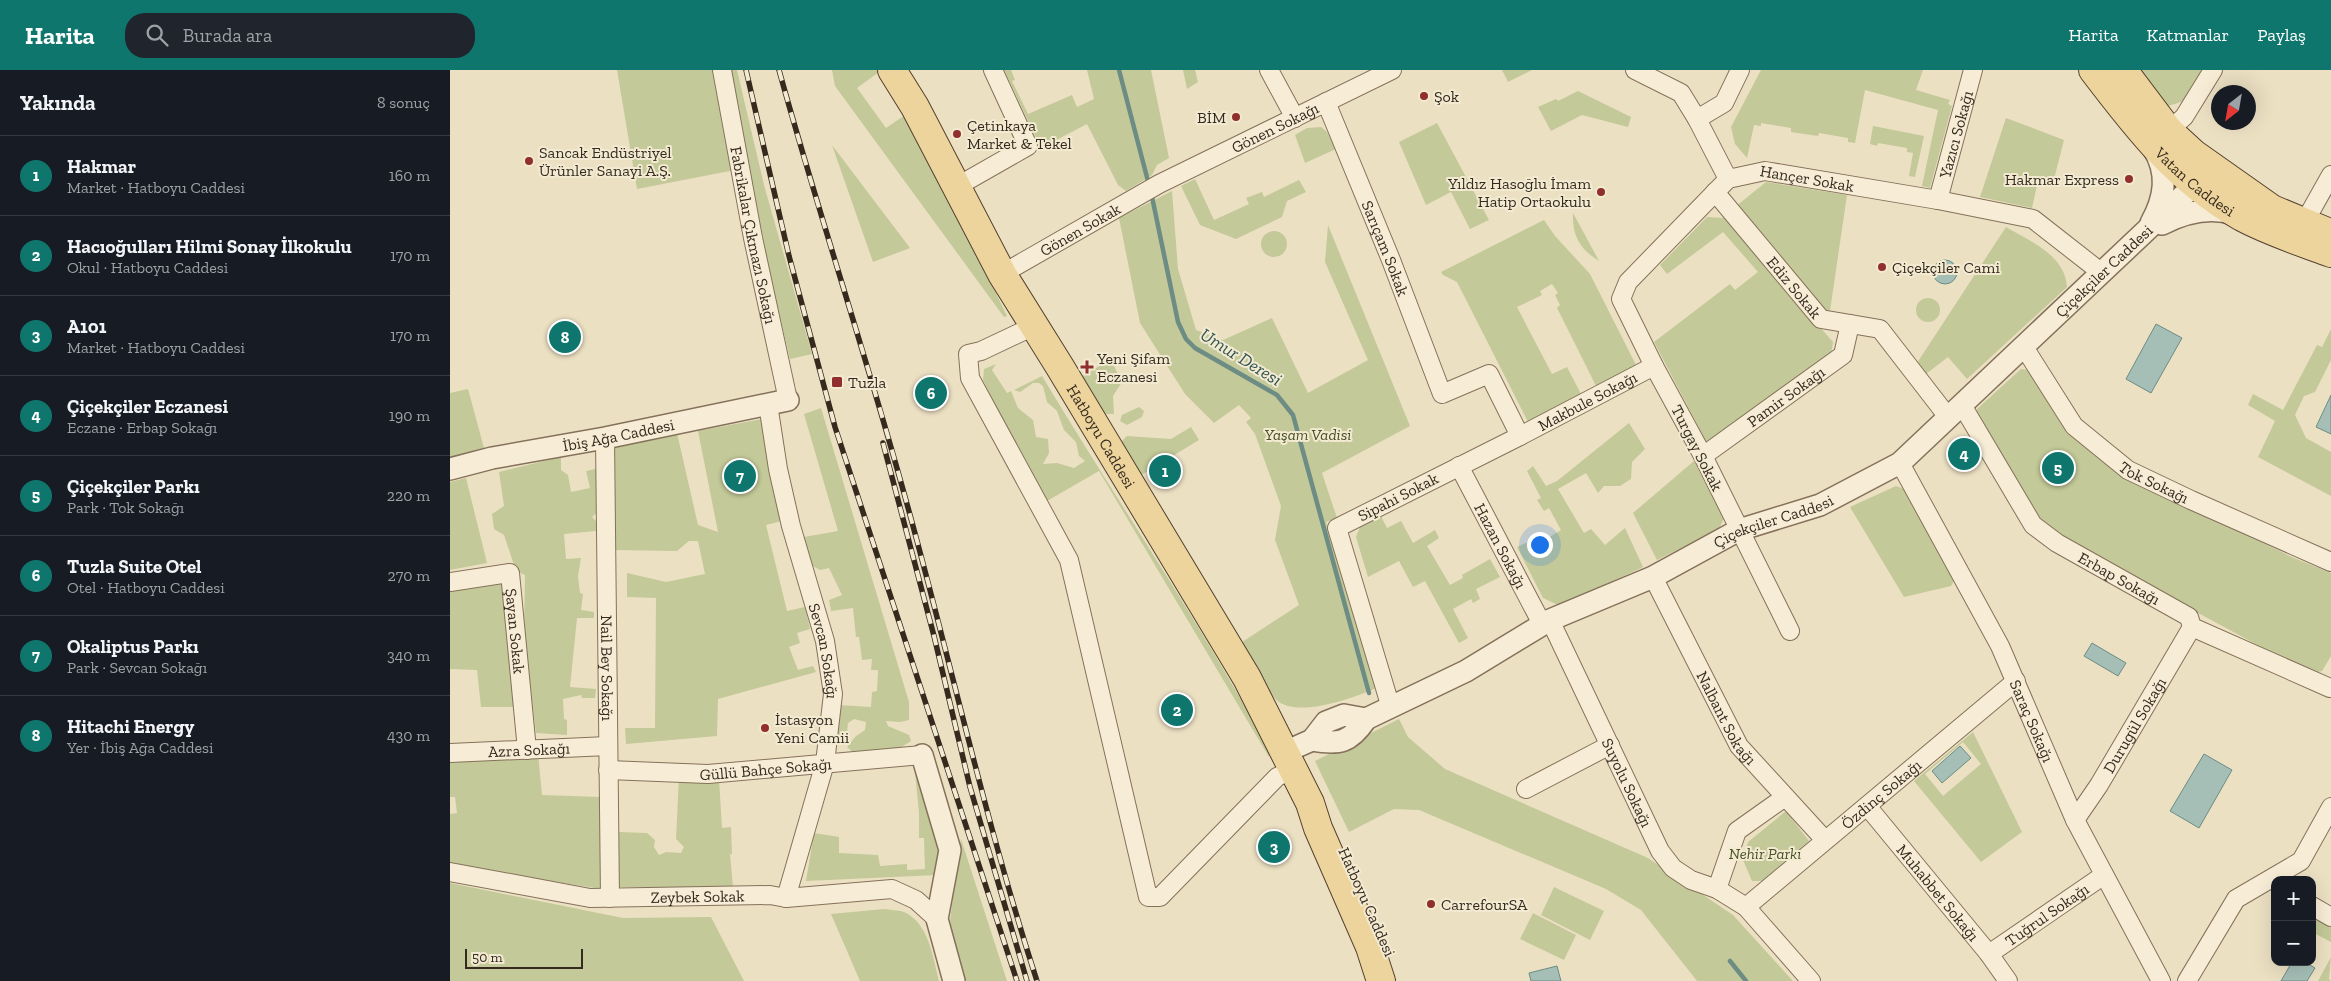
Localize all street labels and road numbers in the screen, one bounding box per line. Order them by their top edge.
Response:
street label: Yazıcı Sokağı [1935,88,1977,181]
street label: Gönen Sokağı [1228,98,1322,157]
street label: Vatan Caddesi [2150,142,2239,220]
street label: Fabrikalar Çıkmazı Sokağı [727,145,781,326]
street label: Hançer Sokak [1759,161,1856,195]
street label: Gönen Sokak [1036,198,1124,260]
street label: Sarıçam Sokak [1358,198,1414,299]
street label: Çiçekçiler Caddesi [2051,220,2156,321]
street label: Ediz Sokak [1763,252,1826,323]
street label: Pamir Sokağı [1743,362,1829,431]
street label: Makbule Sokağı [1535,367,1641,434]
street label: Hatboyu Caddesi [1063,381,1140,492]
street label: Turgay Sokak [1667,402,1727,495]
street label: İbiş Ağa Caddesi [561,414,676,455]
street label: Tok Sokağı [2115,457,2193,507]
street label: Sipahi Sokak [1355,468,1442,525]
street label: Çiçekçiler Caddesi [1710,490,1837,552]
street label: Hazan Sokağı [1471,500,1531,592]
street label: Erbap Sokağı [2075,547,2164,609]
street label: Şayan Sokak [502,587,529,675]
street label: Sevcan Sokağı [805,601,843,701]
street label: Nail Bey Sokağı [597,615,618,722]
street label: Nalbant Sokağı [1693,668,1761,769]
street label: Durugül Sokağı [2099,673,2170,776]
street label: Saraç Sokağı [2006,677,2059,765]
street label: Suyolu Sokağı [1598,735,1657,831]
street label: Azra Sokağı [488,738,571,761]
street label: Güllü Bahçe Sokağı [699,754,833,784]
street label: Özdinç Sokağı [1837,755,1925,833]
street label: Muhabbet Sokağı [1893,840,1984,945]
street label: Hatboyu Caddesi [1334,844,1400,960]
street label: Tuğrul Sokağı [2001,879,2093,950]
street label: Zeybek Sokak [651,886,745,906]

